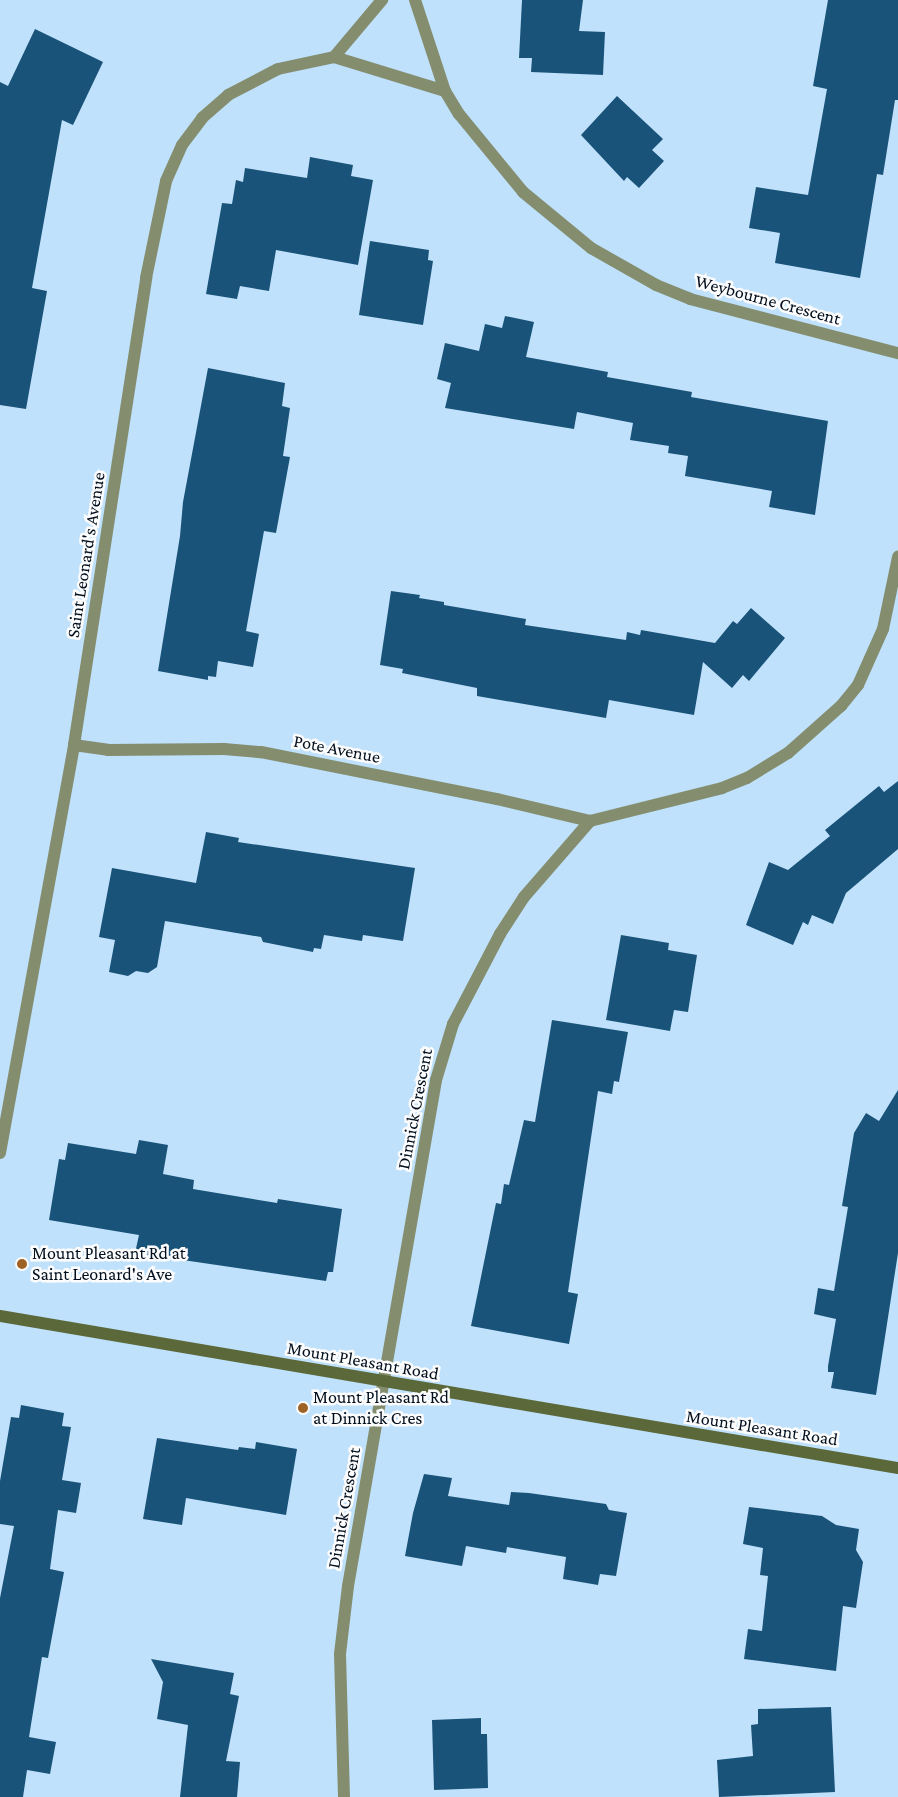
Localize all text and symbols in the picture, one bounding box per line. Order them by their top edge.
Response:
street label: Weybourne Crescent [693,270,843,330]
street label: Saint Leonard's Avenue [62,471,110,639]
street label: Pote Avenue [292,730,382,768]
street label: Dinnick Crescent [393,1047,437,1171]
place label: Mount Pleasant Rd at Saint Leonard's Ave [32,1243,186,1286]
marker: Mount Pleasant Rd at Saint Leonard's Ave [16,1258,28,1270]
street label: Mount Pleasant Road [286,1337,440,1385]
place label: Mount Pleasant Rd at Dinnick Cres [313,1387,449,1430]
marker: Mount Pleasant Rd at Dinnick Cres [297,1402,309,1414]
street label: Mount Pleasant Road [685,1405,839,1451]
street label: Dinnick Crescent [323,1446,365,1570]

